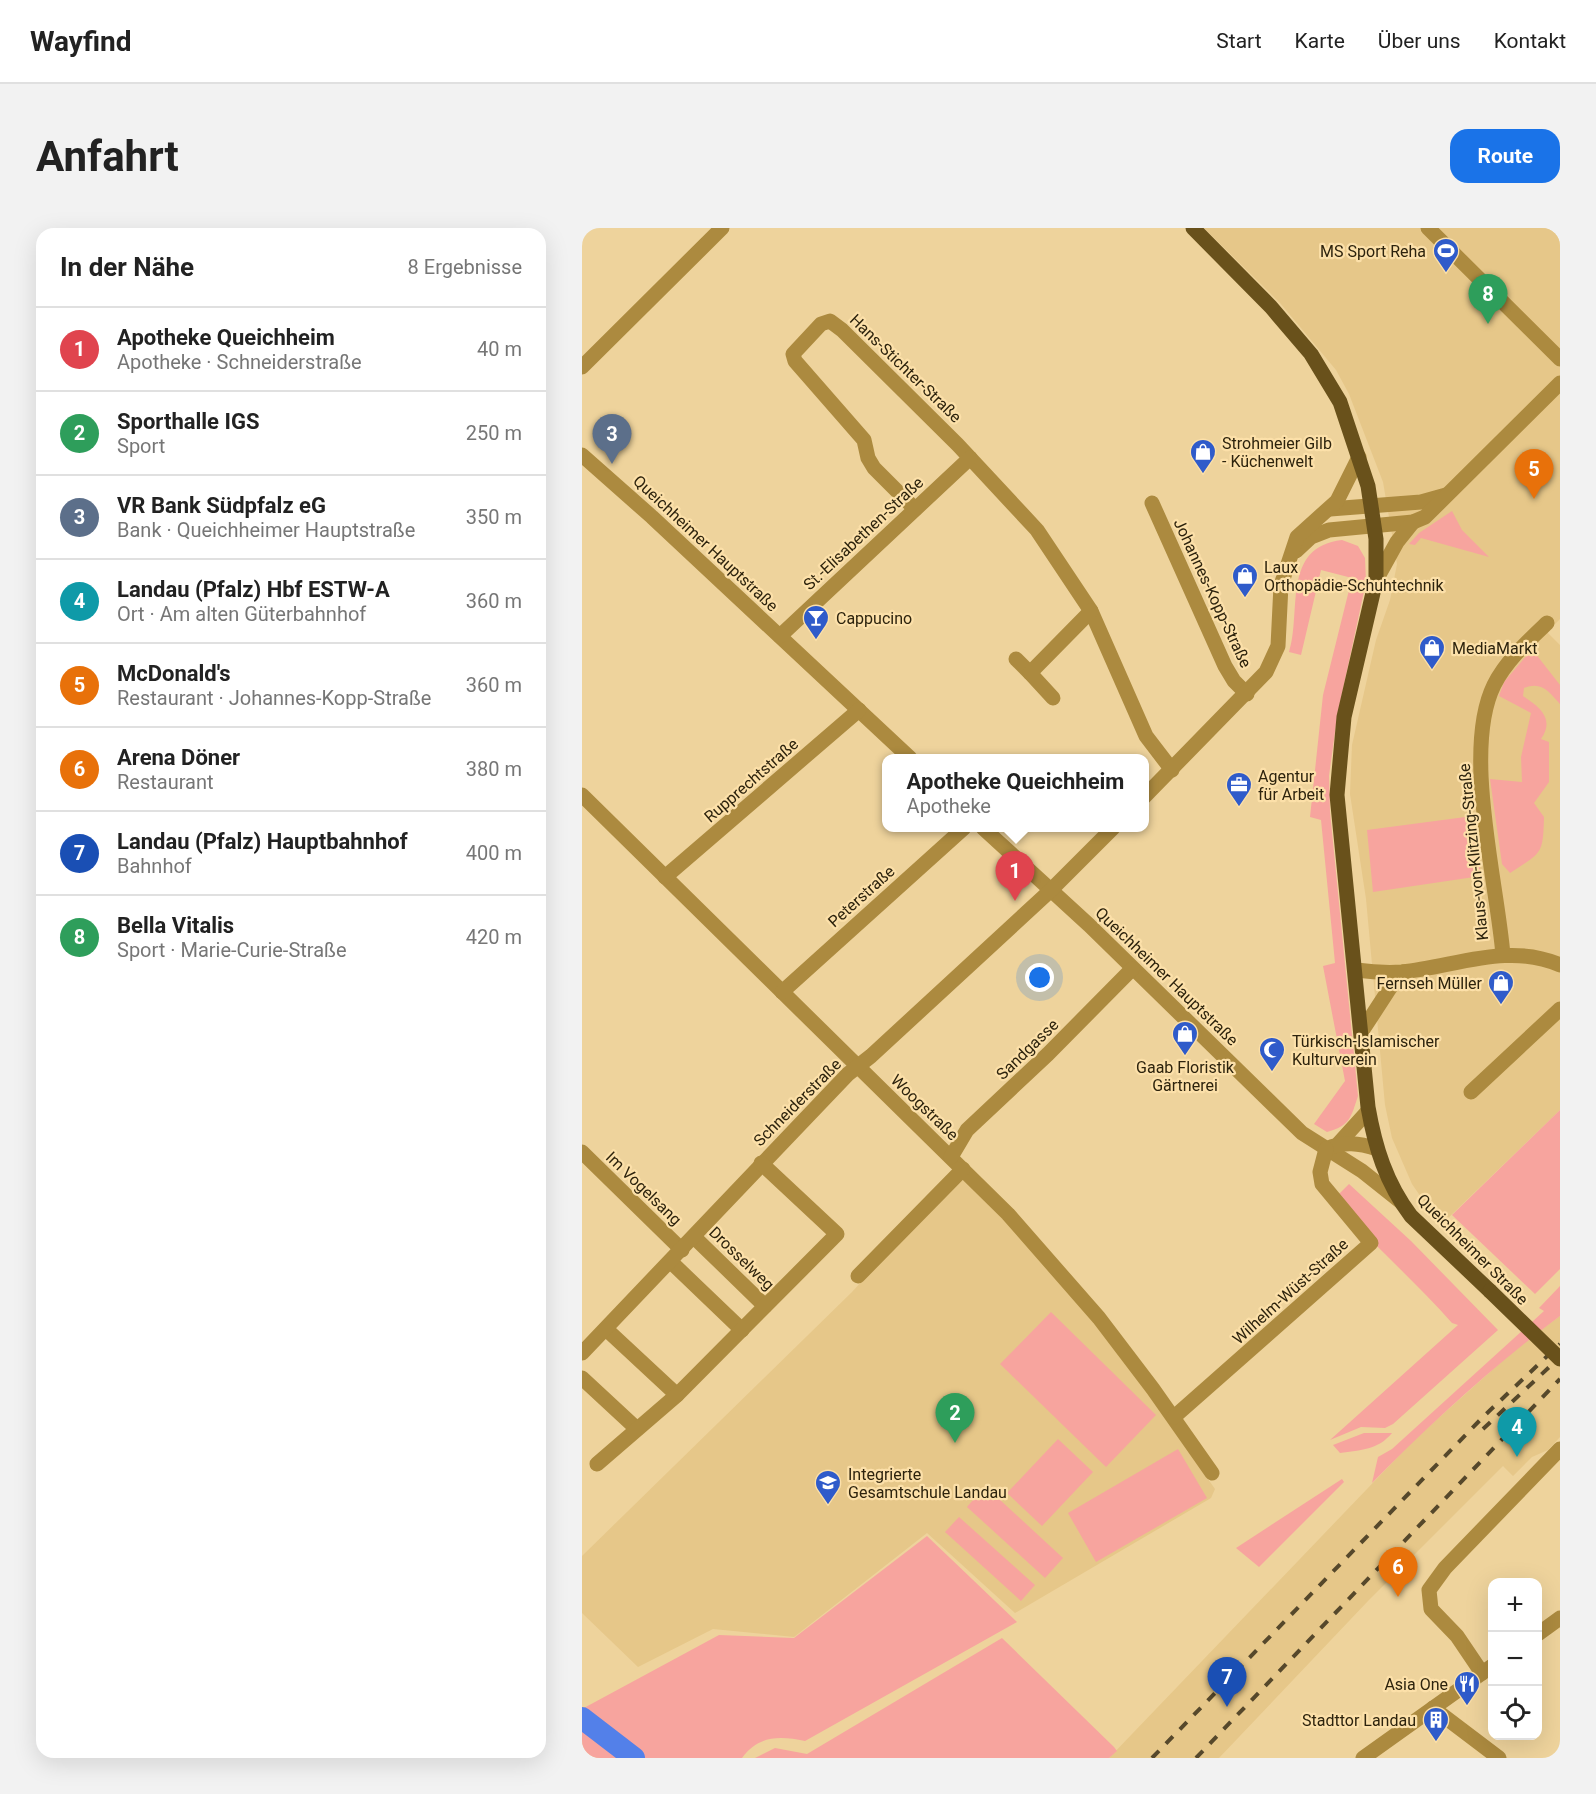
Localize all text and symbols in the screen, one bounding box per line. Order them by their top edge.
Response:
text: Wayfind [30,25,131,58]
text: Start [1216,29,1262,53]
text: Karte [1295,29,1345,53]
text: Über uns [1378,29,1461,53]
text: Kontakt [1494,29,1566,53]
button: Route [1450,129,1560,183]
text: Anfahrt [36,132,179,181]
sports icon: MS Sport Reha [1431,236,1461,274]
place label: MS Sport Reha [1320,242,1426,261]
text: In der Nähe [60,252,194,282]
text: 8 Ergebnisse [408,255,522,279]
pin: 8 [1468,274,1508,324]
street label: Hans-Stichter-Straße [846,310,965,426]
text: Apotheke Queichheim [117,325,335,350]
text: 1 [74,337,85,361]
text: 40 m [477,337,522,361]
text: Apotheke · Schneiderstraße [117,350,362,374]
text: Sporthalle IGS [117,409,259,434]
pin: 3 [592,414,632,464]
text: 2 [74,421,85,445]
text: 250 m [466,421,522,445]
text: Sport [117,434,165,458]
place label: Strohmeier Gilb - Küchenwelt [1222,434,1332,471]
shop icon: Strohmeier Gilb - Küchenwelt [1188,437,1218,475]
pin: 5 [1514,450,1554,499]
street label: Queichheimer Hauptstraße [629,471,782,615]
street label: St.-Elisabethen-Straße [799,473,927,594]
text: VR Bank Südpfalz eG [117,493,326,518]
text: 3 [74,505,85,529]
text: 350 m [466,505,522,529]
street label: Johannes-Kopp-Straße [1170,516,1255,671]
text: Bank · Queichheimer Hauptstraße [117,518,415,542]
place label: Laux Orthopädie-Schuhtechnik [1264,558,1444,595]
shop icon: Laux Orthopädie-Schuhtechnik [1230,561,1260,599]
text: Landau (Pfalz) Hbf ESTW-A [117,577,390,602]
text: 4 [74,589,85,613]
text: 360 m [466,589,522,613]
text: Ort · Am alten Güterbahnhof [117,602,366,626]
bar icon: Cappucino [801,603,831,641]
place label: Cappucino [836,609,912,628]
shop icon: MediaMarkt [1417,633,1447,671]
place label: MediaMarkt [1452,639,1538,658]
text: McDonald's [117,661,231,686]
text: 5 [74,673,85,697]
text: 360 m [466,673,522,697]
text: Restaurant · Johannes-Kopp-Straße [117,686,431,710]
street label: Rupprechtstraße [701,734,802,826]
text: Arena Döner [117,745,240,770]
popup [882,754,1149,832]
text: 6 [74,757,85,781]
text: 380 m [466,757,522,781]
street label: Klaus-von-Klitzing-Straße [1455,763,1492,941]
place label: Agentur für Arbeit [1258,767,1324,804]
text: Apotheke Queichheim [907,769,1124,794]
text: Restaurant [117,770,214,794]
office icon: Agentur für Arbeit [1224,770,1254,808]
text: Apotheke [907,794,991,818]
text: Landau (Pfalz) Hauptbahnhof [117,829,408,854]
text: 7 [74,841,85,865]
text: 400 m [466,841,522,865]
pin: 1 [996,852,1034,901]
text: Bahnhof [117,854,192,878]
street label: Peterstraße [824,862,899,931]
street label: Queichheimer Hauptstraße [1091,903,1242,1050]
text: Bella Vitalis [117,913,234,938]
text: 8 [74,925,85,949]
text: 420 m [466,925,522,949]
text: Sport · Marie-Curie-Straße [117,938,347,962]
your location [1025,963,1054,992]
shop icon: Fernseh Müller [1486,968,1516,1006]
place label: Fernseh Müller [1377,974,1483,993]
street label: Sandgasse [992,1015,1062,1084]
shop icon: Gaab Floristik Gärtnerei [1170,1019,1200,1057]
place label: Türkisch-Islamischer Kulturverein [1292,1032,1440,1069]
mosque icon: Türkisch-Islamischer Kulturverein [1257,1035,1287,1073]
street label: Schneiderstraße [750,1055,845,1150]
place label: Gaab Floristik Gärtnerei [1136,1058,1235,1095]
street label: Woogstraße [887,1070,962,1144]
street label: Im Vogelsang [602,1148,685,1229]
street label: Queichheimer Straße [1413,1190,1532,1309]
street label: Drosselweg [705,1223,778,1294]
street label: Wilhelm-Wüst-Straße [1229,1234,1352,1348]
pin: 2 [936,1394,974,1443]
pin: 4 [1498,1408,1536,1457]
place label: Integrierte Gesamtschule Landau [848,1465,1007,1502]
school or university icon: Integrierte Gesamtschule Landau [813,1468,843,1506]
pin: 6 [1378,1548,1418,1597]
map controls [1488,1578,1542,1740]
button: + [1488,1578,1542,1632]
button: − [1488,1632,1542,1686]
pin: 7 [1208,1658,1246,1707]
restaurant icon: Asia One [1452,1669,1482,1707]
place label: Asia One [1384,1675,1448,1694]
button: locate [1488,1686,1542,1740]
building icon: Stadttor Landau [1421,1705,1451,1743]
place label: Stadttor Landau [1302,1711,1416,1730]

